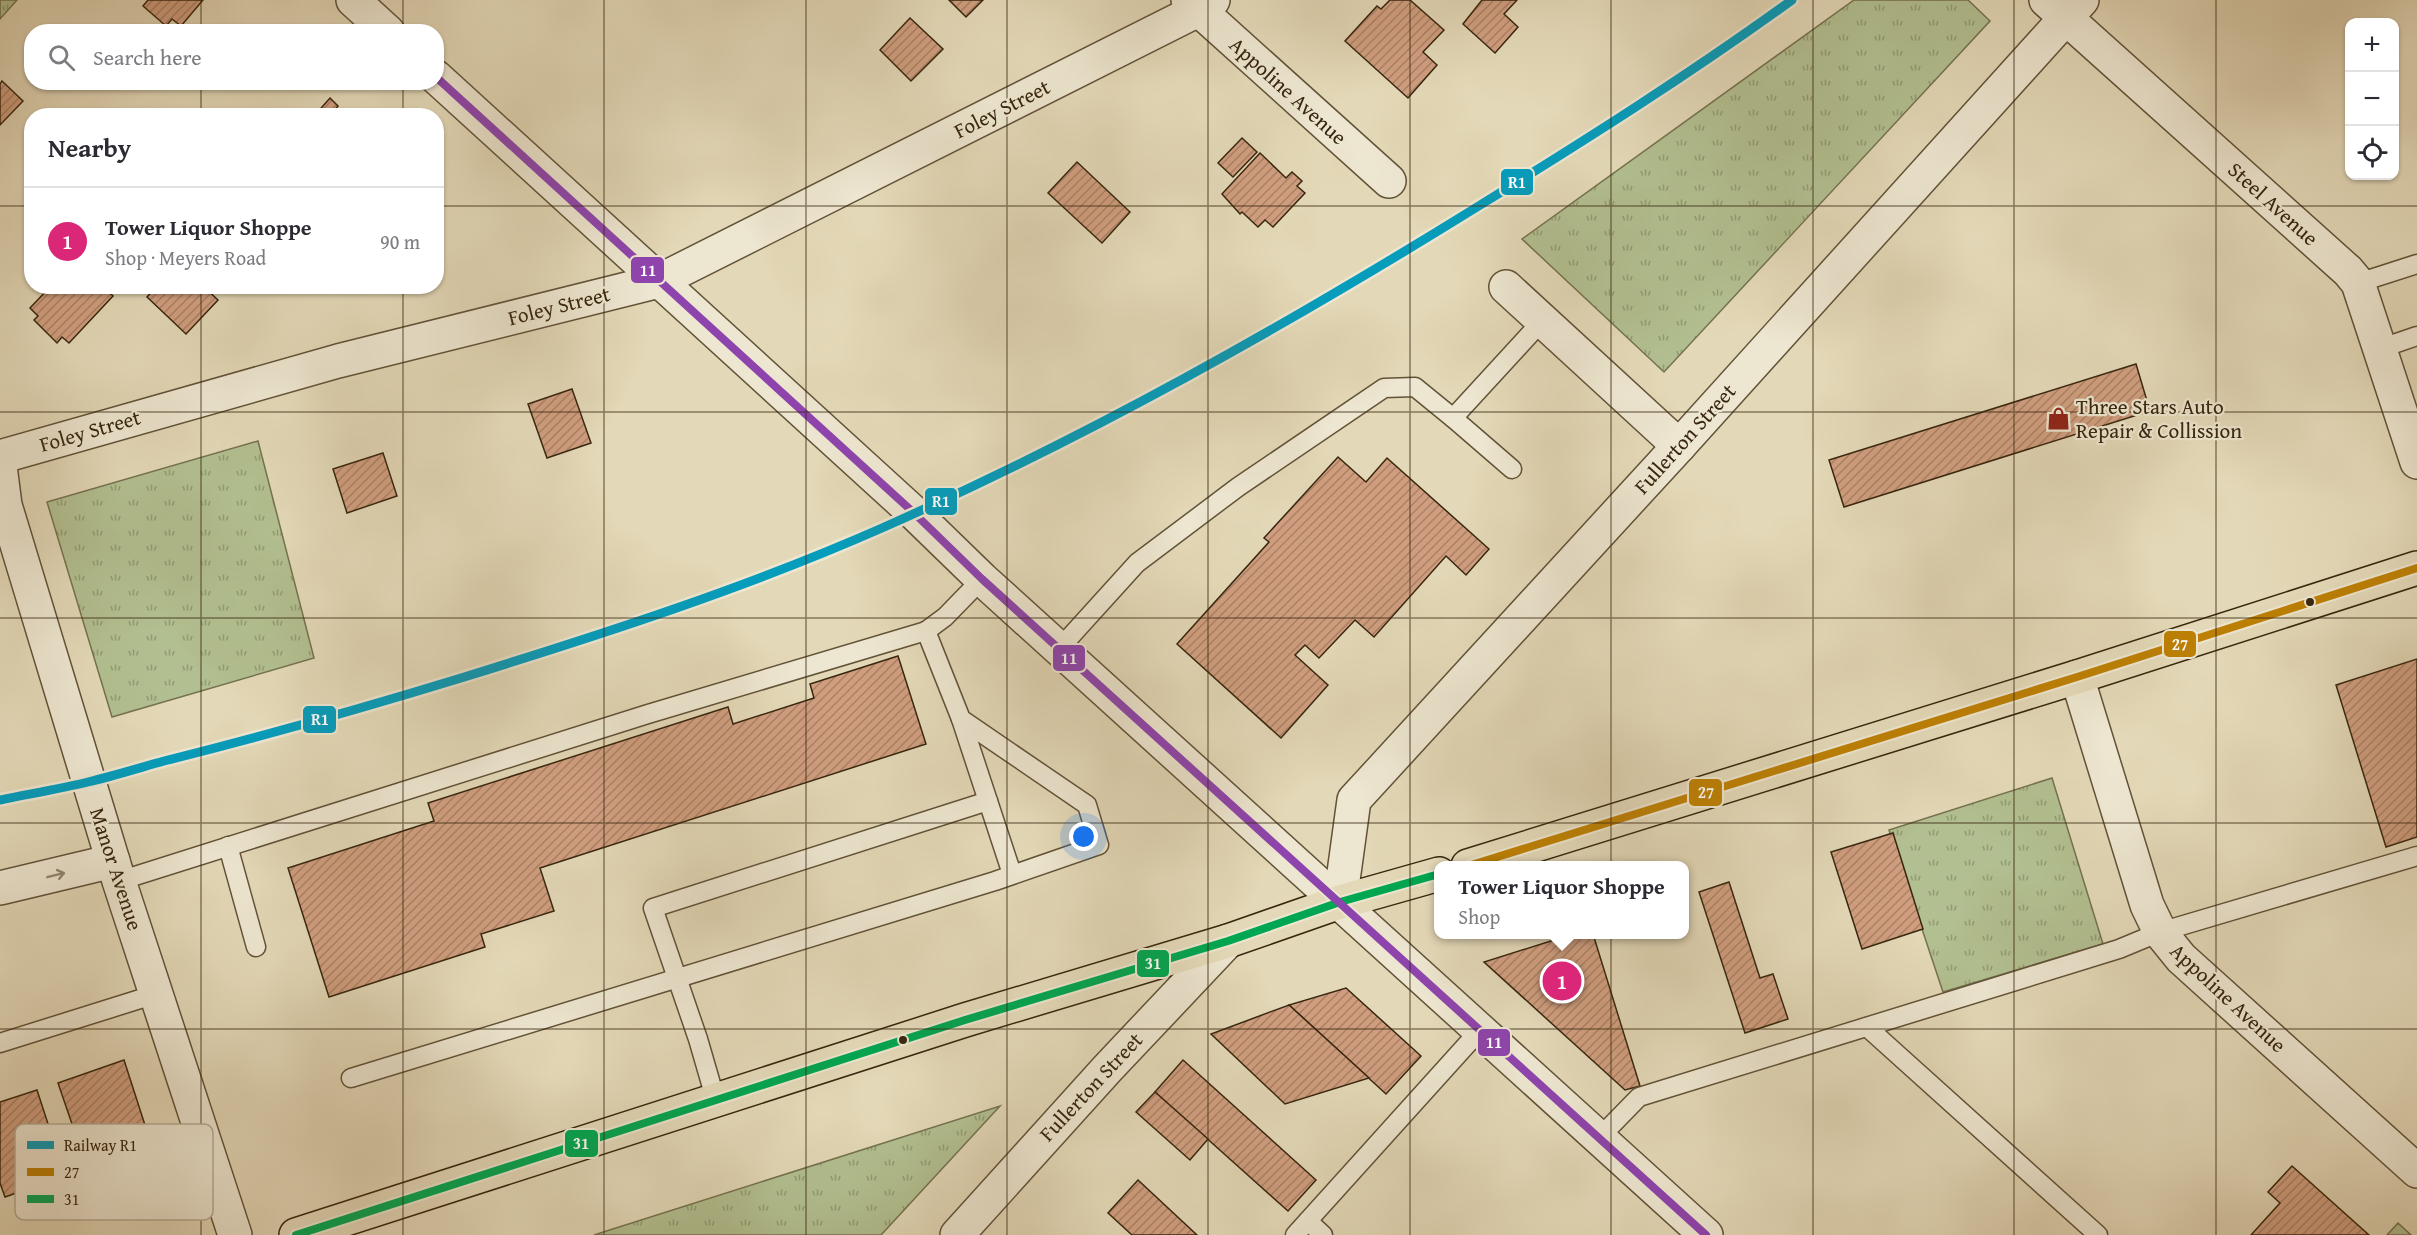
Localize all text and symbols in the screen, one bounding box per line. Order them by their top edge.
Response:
map controls [2345,18,2399,180]
button: + [2345,18,2399,72]
search box [24,24,444,90]
street label: Appoline Avenue [1223,29,1354,152]
icon: search [45,41,78,74]
text: Search here [93,41,202,73]
street label: Foley Street [948,71,1056,146]
button: − [2345,72,2399,126]
button: locate [2345,126,2399,180]
text: Nearby [48,128,131,167]
street label: Steel Avenue [2221,154,2326,253]
line badge: R1 [1500,168,1534,196]
text: R1 [1508,170,1526,194]
text: Tower Liquor Shoppe [105,211,312,243]
text: 1 [62,227,73,256]
text: 90 m [380,227,420,256]
text: Shop · Meyers Road [105,243,266,272]
line badge: 11 [630,256,665,284]
text: 11 [640,258,656,282]
street label: Foley Street [505,278,614,333]
street label: Fullerton Street [1626,376,1743,501]
place label: Three Stars Auto Repair & Collission [2076,391,2242,446]
street label: Foley Street [36,401,145,460]
shop icon: Three Stars Auto Repair & Collission [2045,406,2071,432]
line badge: R1 [924,487,958,516]
text: R1 [932,489,950,513]
unlabelled marker [2304,596,2316,608]
line badge: 27 [2163,630,2197,658]
text: 27 [2172,632,2188,656]
line badge: 11 [1052,644,1086,672]
text: 11 [1061,646,1077,670]
line badge: R1 [302,705,337,734]
text: R1 [311,707,329,731]
line badge: 27 [1688,778,1723,807]
text: 27 [1698,780,1714,804]
street label: Manor Avenue [82,803,151,934]
your location [1069,822,1098,851]
popup [1434,861,1689,939]
one-way arrow [47,868,66,880]
text: Tower Liquor Shoppe [1458,870,1665,902]
text: Shop [1458,902,1500,931]
street label: Appoline Avenue [2163,936,2293,1060]
line badge: 31 [1136,949,1170,978]
text: 31 [1145,951,1161,975]
pin: 1 [1542,958,1582,1004]
street label: Fullerton Street [1032,1025,1150,1148]
line badge: 11 [1477,1028,1511,1057]
text: 11 [1486,1030,1502,1054]
unlabelled marker [897,1034,909,1046]
legend [15,1124,213,1220]
line badge: 31 [564,1129,599,1158]
text: 31 [573,1131,589,1155]
text: Railway R1 [64,1133,137,1157]
text: 27 [64,1160,80,1184]
text: 31 [64,1187,79,1211]

